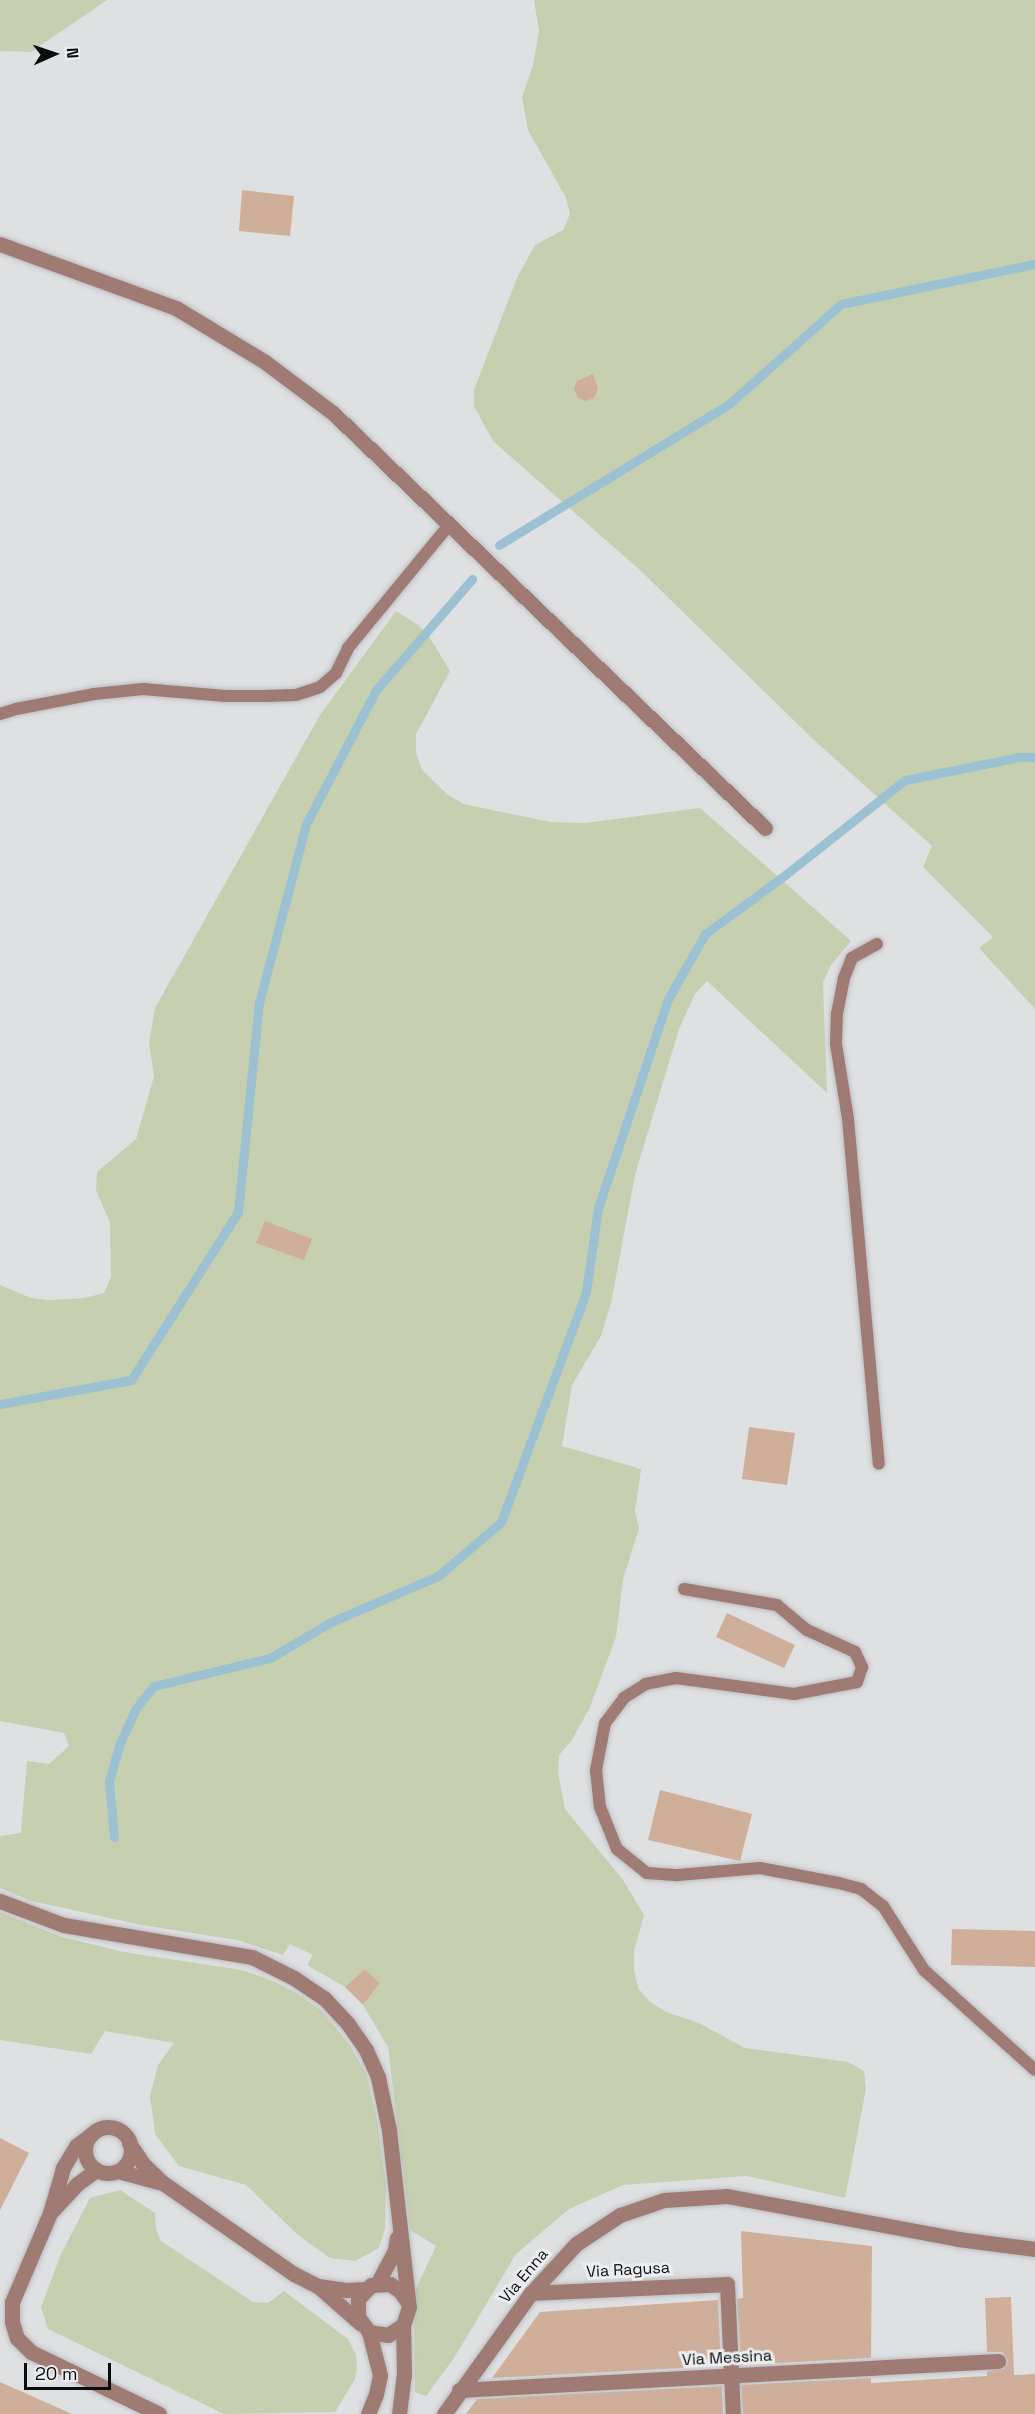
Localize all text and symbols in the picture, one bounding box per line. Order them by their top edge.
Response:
north arrow [24,24,84,84]
text: N [62,47,83,59]
street label: Via Enna [496,2245,552,2307]
street label: Via Ragusa [586,2258,670,2282]
street label: Via Messina [681,2346,773,2370]
scale bar [27,2351,114,2389]
text: 20 m [35,2362,78,2385]

